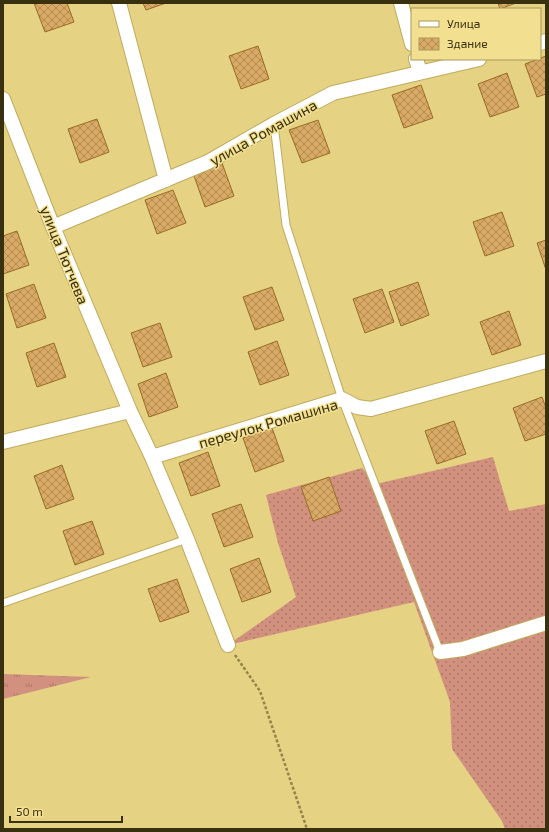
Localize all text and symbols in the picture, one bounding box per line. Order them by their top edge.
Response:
legend [411,8,541,60]
text: Улица [447,16,480,30]
text: Здание [447,36,488,50]
street label: улица Ромашина [206,95,320,170]
street label: улица Тютчева [36,203,93,307]
street label: переулок Ромашина [196,394,340,452]
scale bar [10,798,122,824]
text: 50 m [16,804,43,818]

